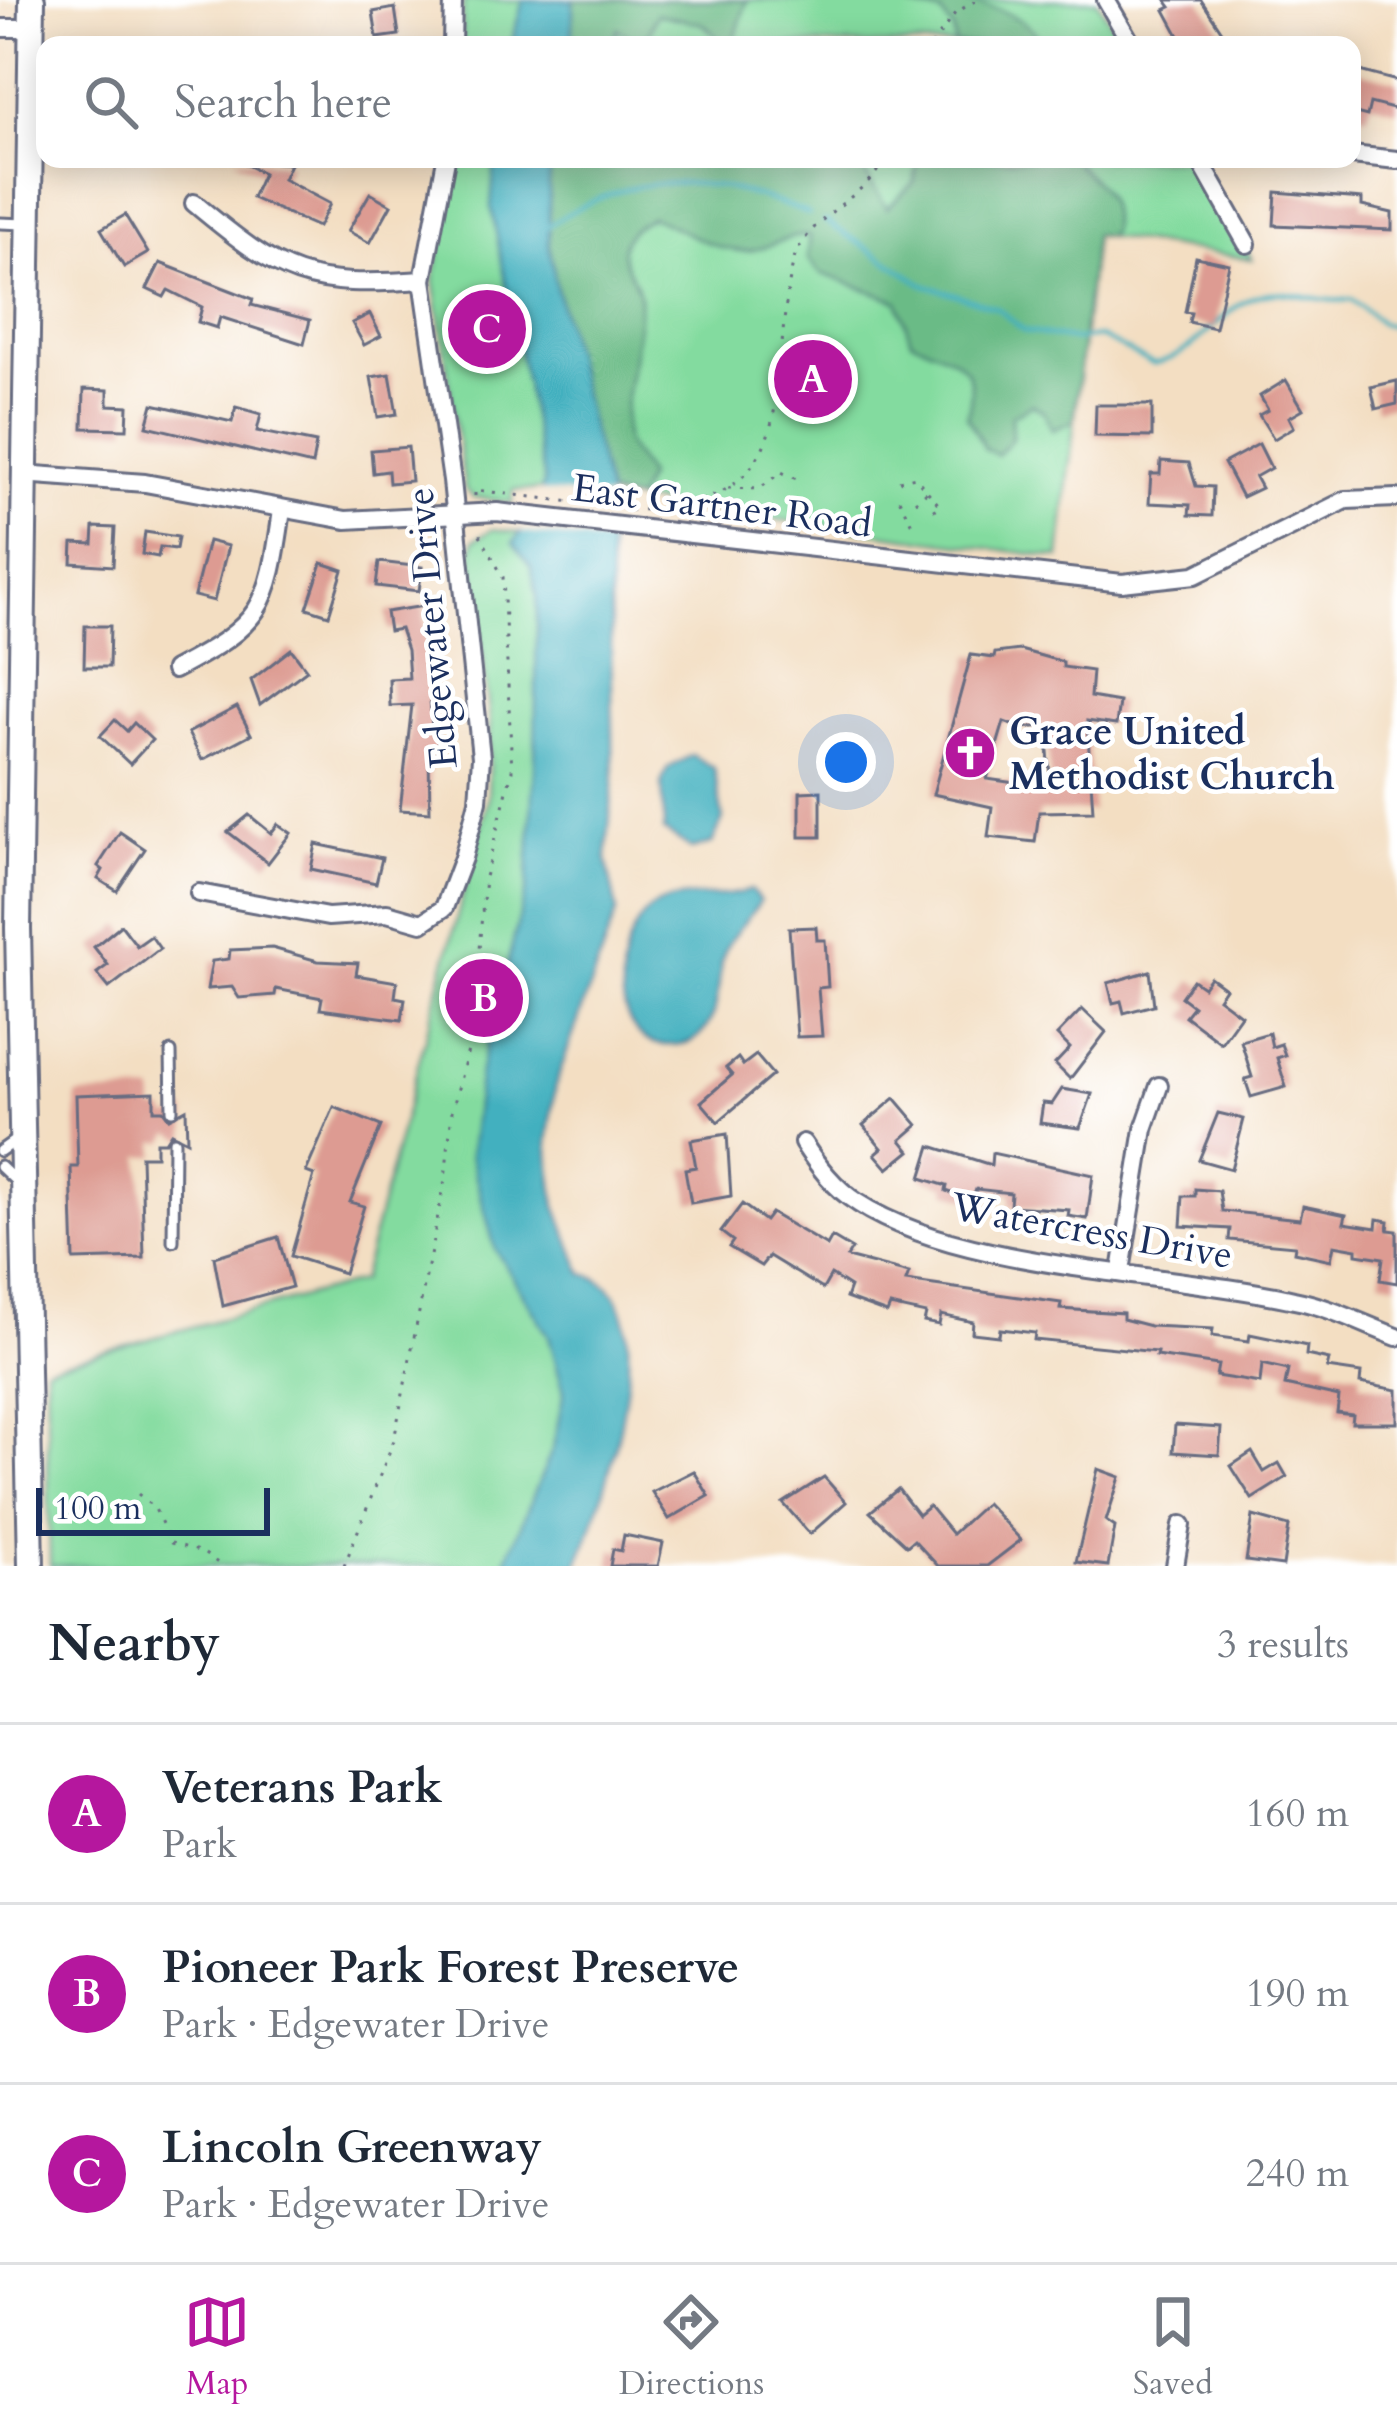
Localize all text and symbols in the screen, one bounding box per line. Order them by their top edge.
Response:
search box [36,36,1361,168]
icon: search [78,69,144,135]
text: Search here [174,72,392,133]
pin: C [448,284,526,374]
pin: A [774,334,852,424]
street label: East Gartner Road [569,461,875,551]
street label: Edgewater Drive [393,485,471,771]
place label: Grace United Methodist Church [1009,705,1335,803]
church icon: Grace United Methodist Church [942,725,998,781]
your location [816,732,876,792]
pin: B [445,953,523,1043]
street label: Watercress Drive [946,1180,1237,1282]
scale bar [36,1482,270,1535]
text: 100 m [54,1486,141,1531]
text: Nearby [48,1609,220,1679]
text: 3 results [1217,1618,1349,1671]
text: Veterans Park [162,1757,442,1818]
text: A [72,1787,102,1840]
text: 160 m [1246,1787,1349,1840]
text: Park [162,1818,237,1871]
text: Pioneer Park Forest Preserve [162,1937,739,1998]
text: B [73,1967,101,2020]
text: 190 m [1246,1967,1349,2020]
text: Park · Edgewater Drive [162,1998,549,2051]
text: Lincoln Greenway [162,2117,542,2178]
text: C [72,2147,102,2200]
text: 240 m [1246,2147,1349,2200]
text: Park · Edgewater Drive [162,2178,549,2231]
tab: Map [184,2289,250,2406]
tab: Directions [619,2289,764,2406]
tab: Saved [1133,2289,1213,2406]

